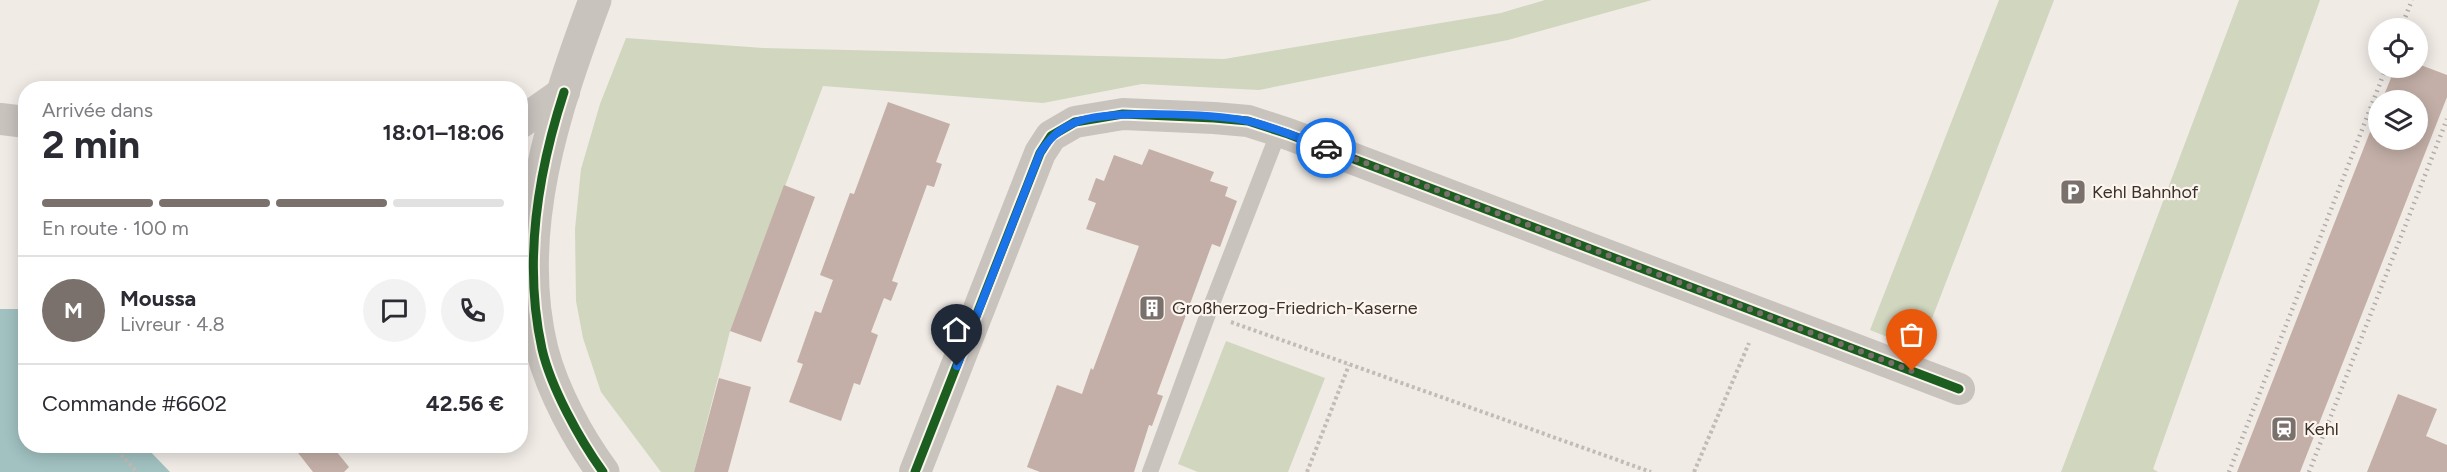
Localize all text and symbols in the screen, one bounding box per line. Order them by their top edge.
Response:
map controls [2368,18,2428,150]
button: locate [2368,18,2428,78]
button: layers [2368,90,2428,150]
text: Arrivée dans [42,98,153,122]
courier [1296,118,1356,178]
text: 18:01–18:06 [383,119,504,146]
text: 2 min [42,121,140,168]
icon: car [1310,132,1343,165]
parking icon: Kehl Bahnhof [2058,177,2088,207]
place label: Kehl Bahnhof [2092,181,2199,203]
text: En route · 100 m [42,216,189,240]
button: chat [363,279,426,342]
button: phone [441,279,504,342]
text: Moussa [120,285,196,312]
building icon: Großherzog-Friedrich-Kaserne [1137,293,1167,323]
text: M [64,297,83,324]
place label: Großherzog-Friedrich-Kaserne [1172,297,1418,319]
pin [931,304,982,366]
pin [1886,309,1937,371]
text: Livreur · 4.8 [120,312,225,336]
icon: home [940,313,973,346]
icon: bag [1895,318,1928,351]
text: Commande #6602 [42,390,227,417]
text: 42.56 € [426,390,504,417]
station icon: Kehl [2269,414,2299,444]
place label: Kehl [2304,418,2339,440]

